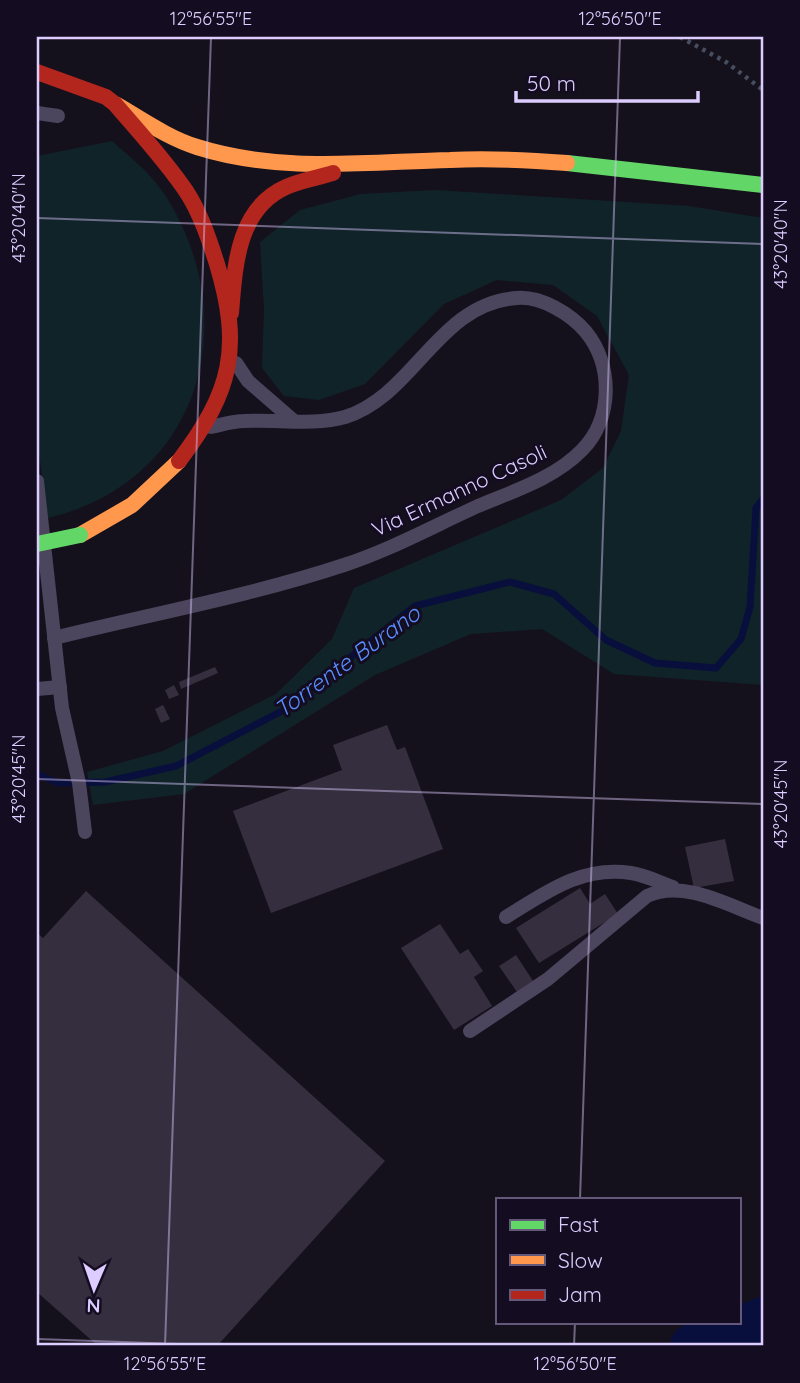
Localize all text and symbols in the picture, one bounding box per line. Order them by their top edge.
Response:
text: 12°56'55"E [170,7,252,30]
text: 12°56'50"E [578,7,662,30]
scale bar [516,60,698,104]
text: 50 m [527,70,576,96]
text: 43°20'40"N [7,173,30,263]
text: 43°20'40"N [769,199,792,289]
street label: Via Ermanno Casoli [367,438,551,542]
water label: Torrente Burano [268,598,426,724]
text: 43°20'45"N [7,735,30,823]
text: 43°20'45"N [769,760,792,848]
legend [496,1198,740,1324]
text: Fast [558,1211,599,1237]
text: Slow [558,1247,603,1273]
north arrow [60,1254,130,1324]
text: Jam [558,1281,602,1307]
text: N [86,1294,101,1318]
text: 12°56'55"E [124,1352,206,1375]
text: 12°56'50"E [533,1352,617,1375]

